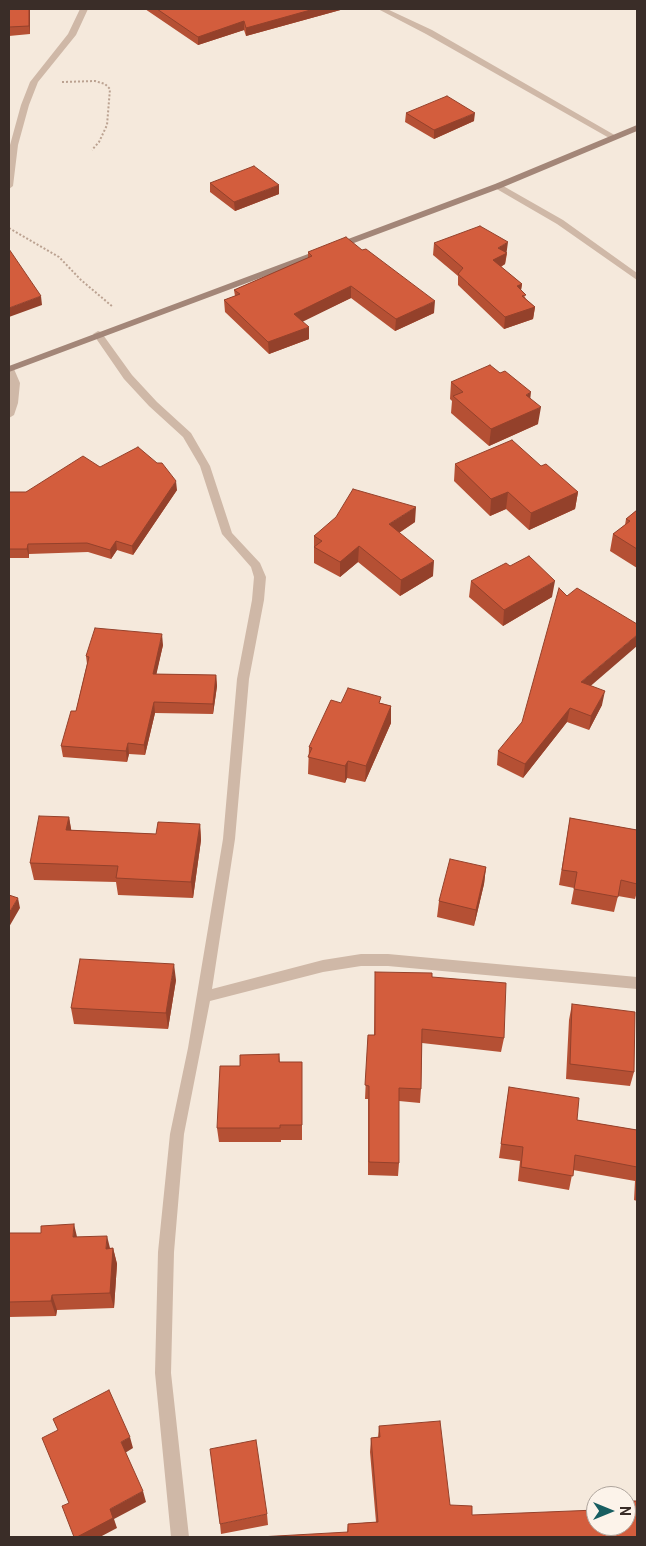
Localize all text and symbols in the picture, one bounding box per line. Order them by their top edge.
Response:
north arrow [586,1486,636,1536]
text: N [617,1506,633,1516]

